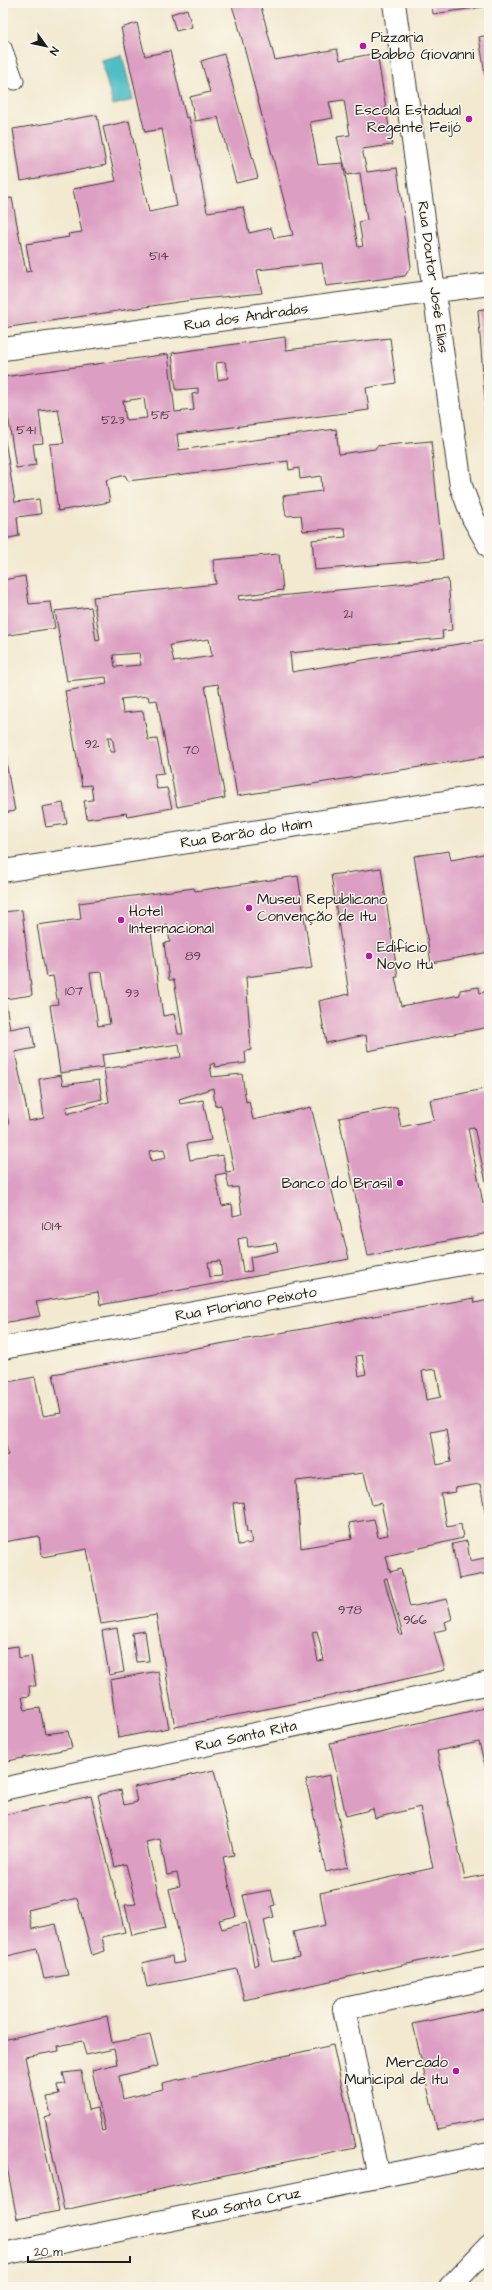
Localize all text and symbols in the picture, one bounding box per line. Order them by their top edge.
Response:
north arrow [26,26,66,66]
place label: Pizzaria Babbo Giovanni [371,27,475,65]
marker: Pizzaria Babbo Giovanni [358,41,368,51]
text: N [46,44,62,58]
place label: Escola Estadual Regente Feijó [355,100,462,139]
marker: Escola Estadual Regente Feijó [464,114,474,124]
street label: Rua Doutor José Elias [412,200,454,355]
house number: 514 [149,247,169,265]
street label: Rua dos Andradas [183,298,310,336]
house number: 515 [151,406,171,424]
house number: 523 [101,411,125,429]
house number: 541 [16,421,36,439]
house number: 21 [343,605,353,623]
house number: 92 [85,735,100,753]
house number: 70 [183,741,199,759]
street label: Rua Barão do Itaim [179,812,313,854]
place label: Museu Republicano Convenção de Itu [257,889,388,927]
place label: Hotel Internacional [129,901,214,939]
marker: Museu Republicano Convenção de Itu [244,903,254,913]
marker: Hotel Internacional [116,915,126,925]
place label: Edifício Novo Itu [377,937,433,975]
house number: 89 [185,947,201,965]
marker: Edifício Novo Itu [364,951,374,961]
house number: 107 [65,982,83,1000]
house number: 93 [125,984,139,1002]
place label: Banco do Brasil [281,1173,392,1194]
marker: Banco do Brasil [395,1178,405,1188]
house number: 1014 [42,1217,62,1235]
street label: Rua Floriano Peixoto [174,1281,319,1327]
house number: 978 [338,1601,362,1619]
house number: 966 [403,1611,427,1629]
street label: Rua Santa Rita [193,1715,299,1757]
place label: Mercado Municipal de Itu [344,2052,449,2090]
marker: Mercado Municipal de Itu [451,2066,461,2076]
street label: Rua Santa Cruz [190,2182,303,2226]
scale bar [28,2238,130,2264]
text: 20 m [34,2244,63,2261]

